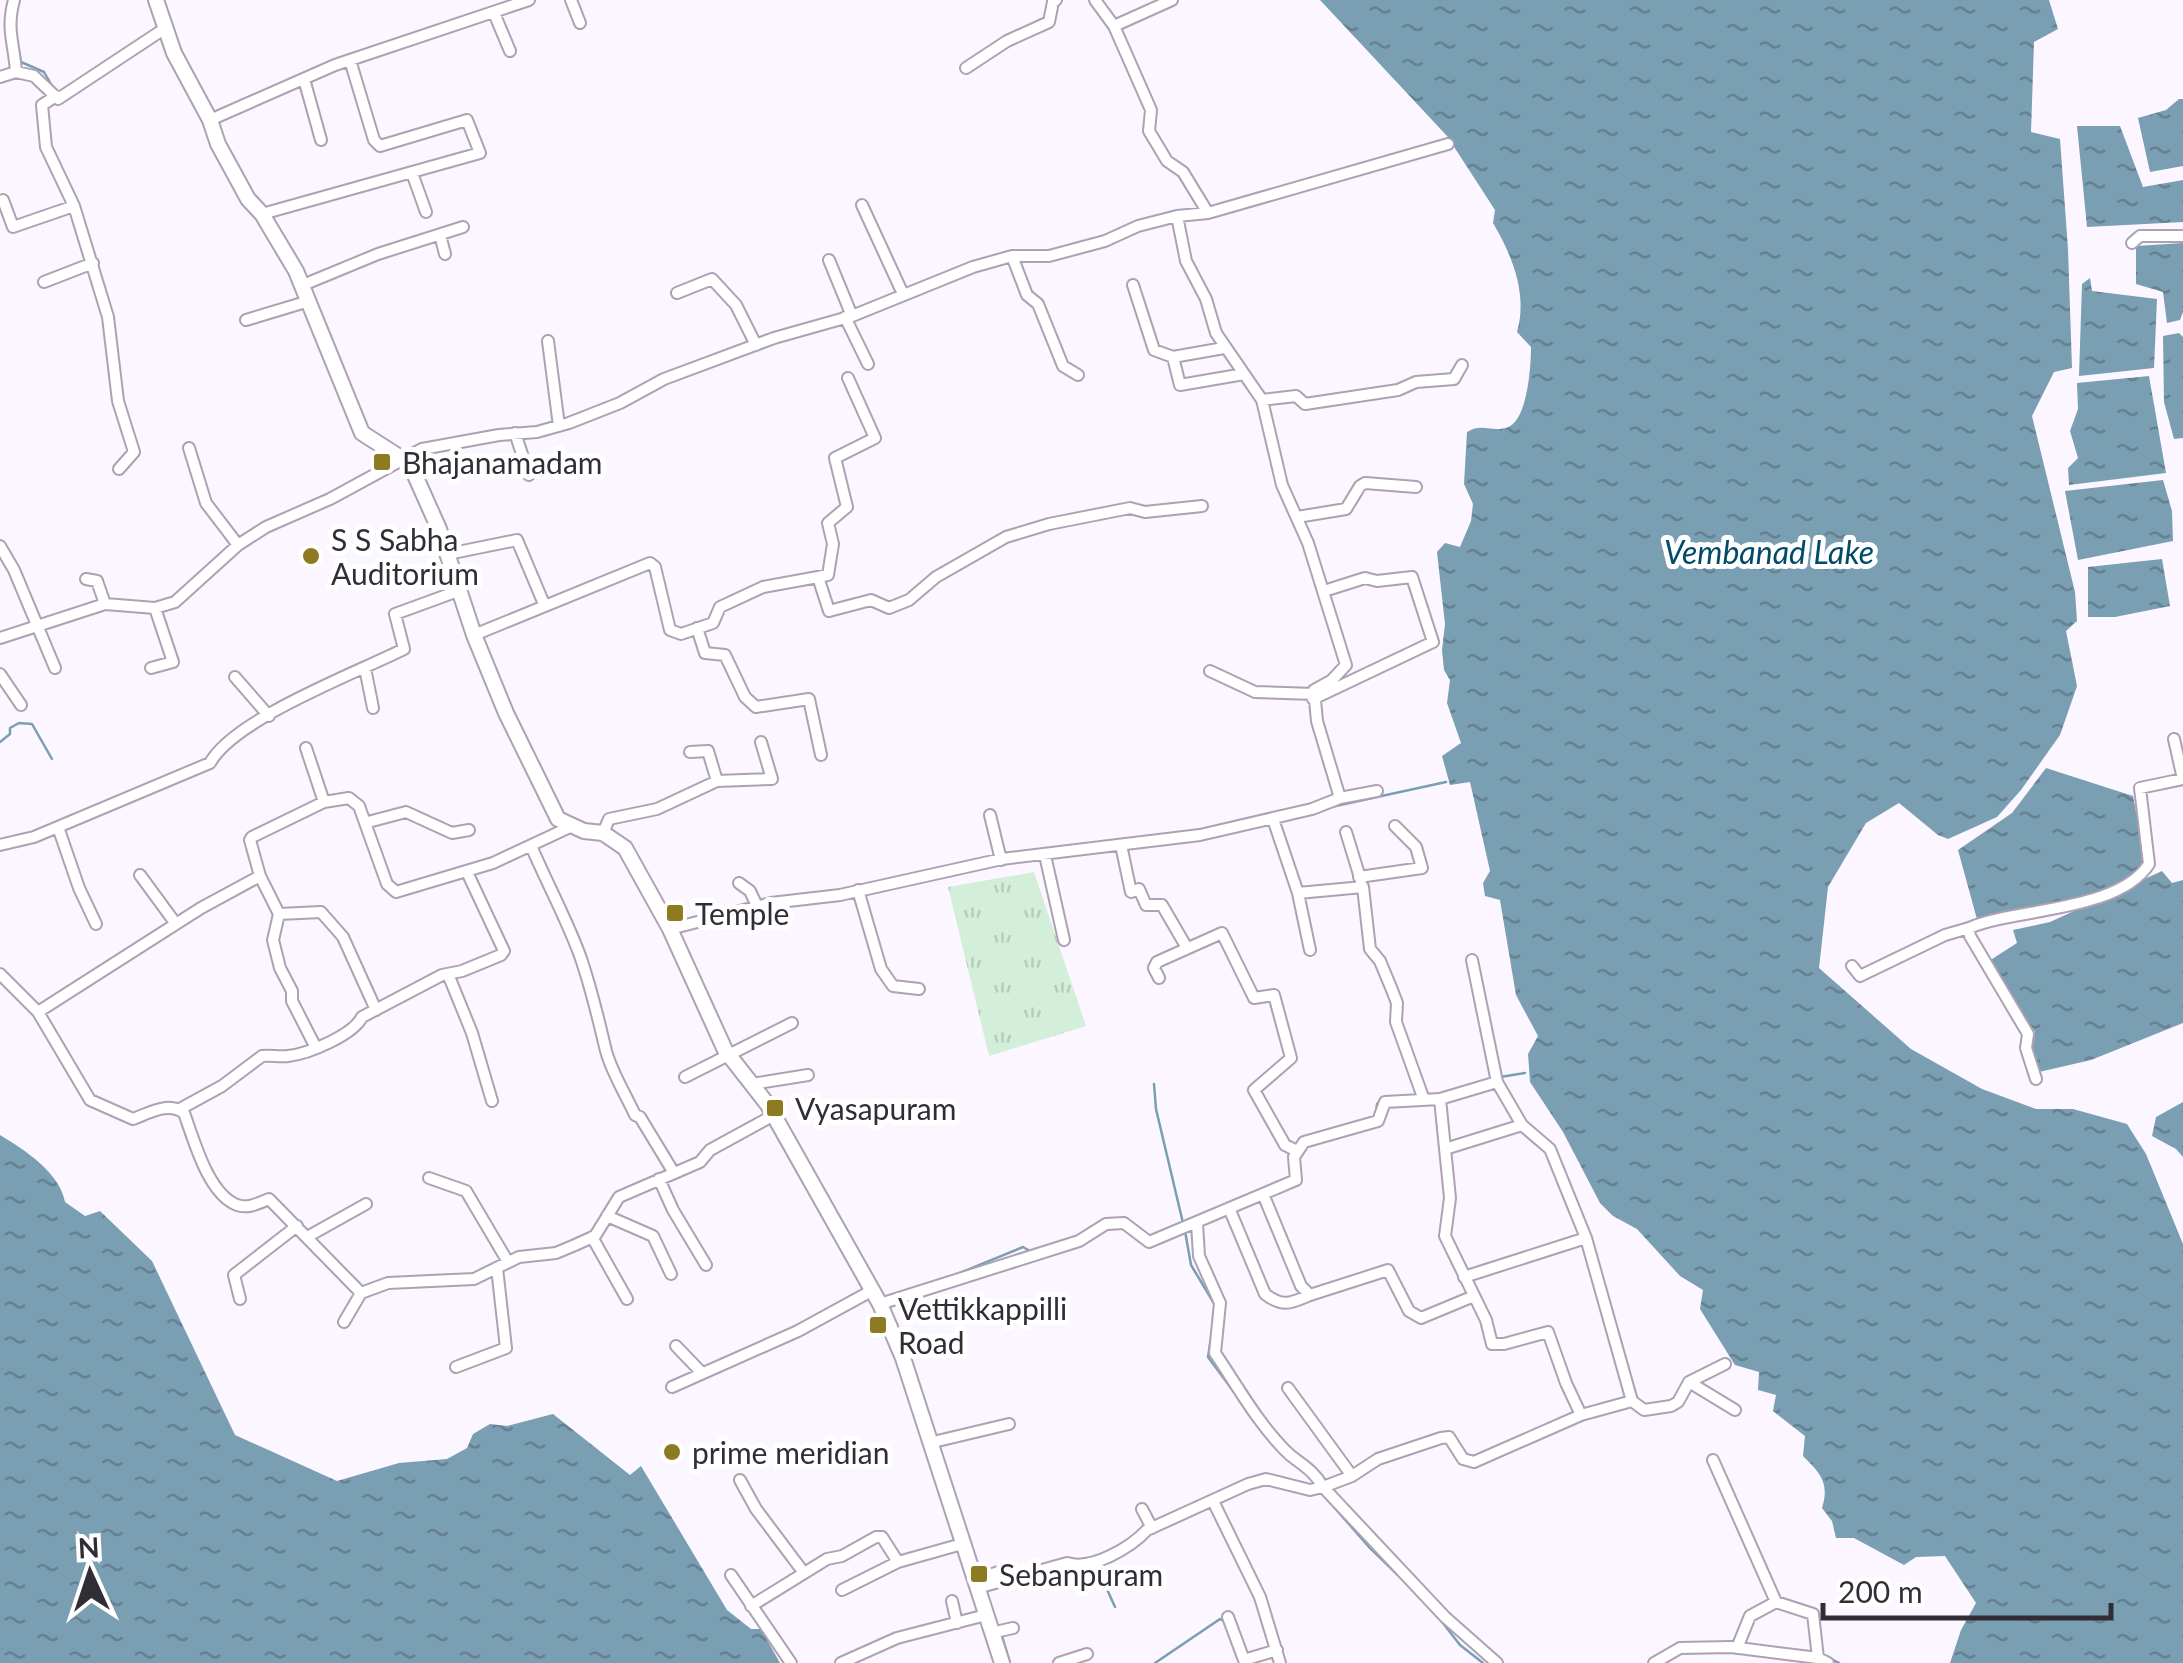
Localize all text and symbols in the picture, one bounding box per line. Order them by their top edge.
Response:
place label: Bhajanamadam [402,444,602,480]
marker: Bhajanamadam [371,451,393,473]
place label: S S Sabha Auditorium [331,521,479,591]
water label: Vembanad Lake [1664,532,1874,571]
marker: S S Sabha Auditorium [300,545,322,567]
place label: Temple [695,895,789,931]
marker: Temple [664,902,686,924]
place label: Vyasapuram [795,1090,956,1126]
marker: Vyasapuram [764,1097,786,1119]
place label: Vettikkappilli Road [898,1290,1067,1360]
marker: Vettikkappilli Road [867,1314,889,1336]
place label: prime meridian [692,1434,889,1470]
marker: prime meridian [661,1441,683,1463]
north arrow [40,1523,140,1623]
text: N [77,1529,100,1565]
place label: Sebanpuram [999,1556,1163,1592]
scale bar [1823,1558,2110,1620]
marker: Sebanpuram [968,1563,990,1585]
text: 200 m [1838,1573,1923,1609]

